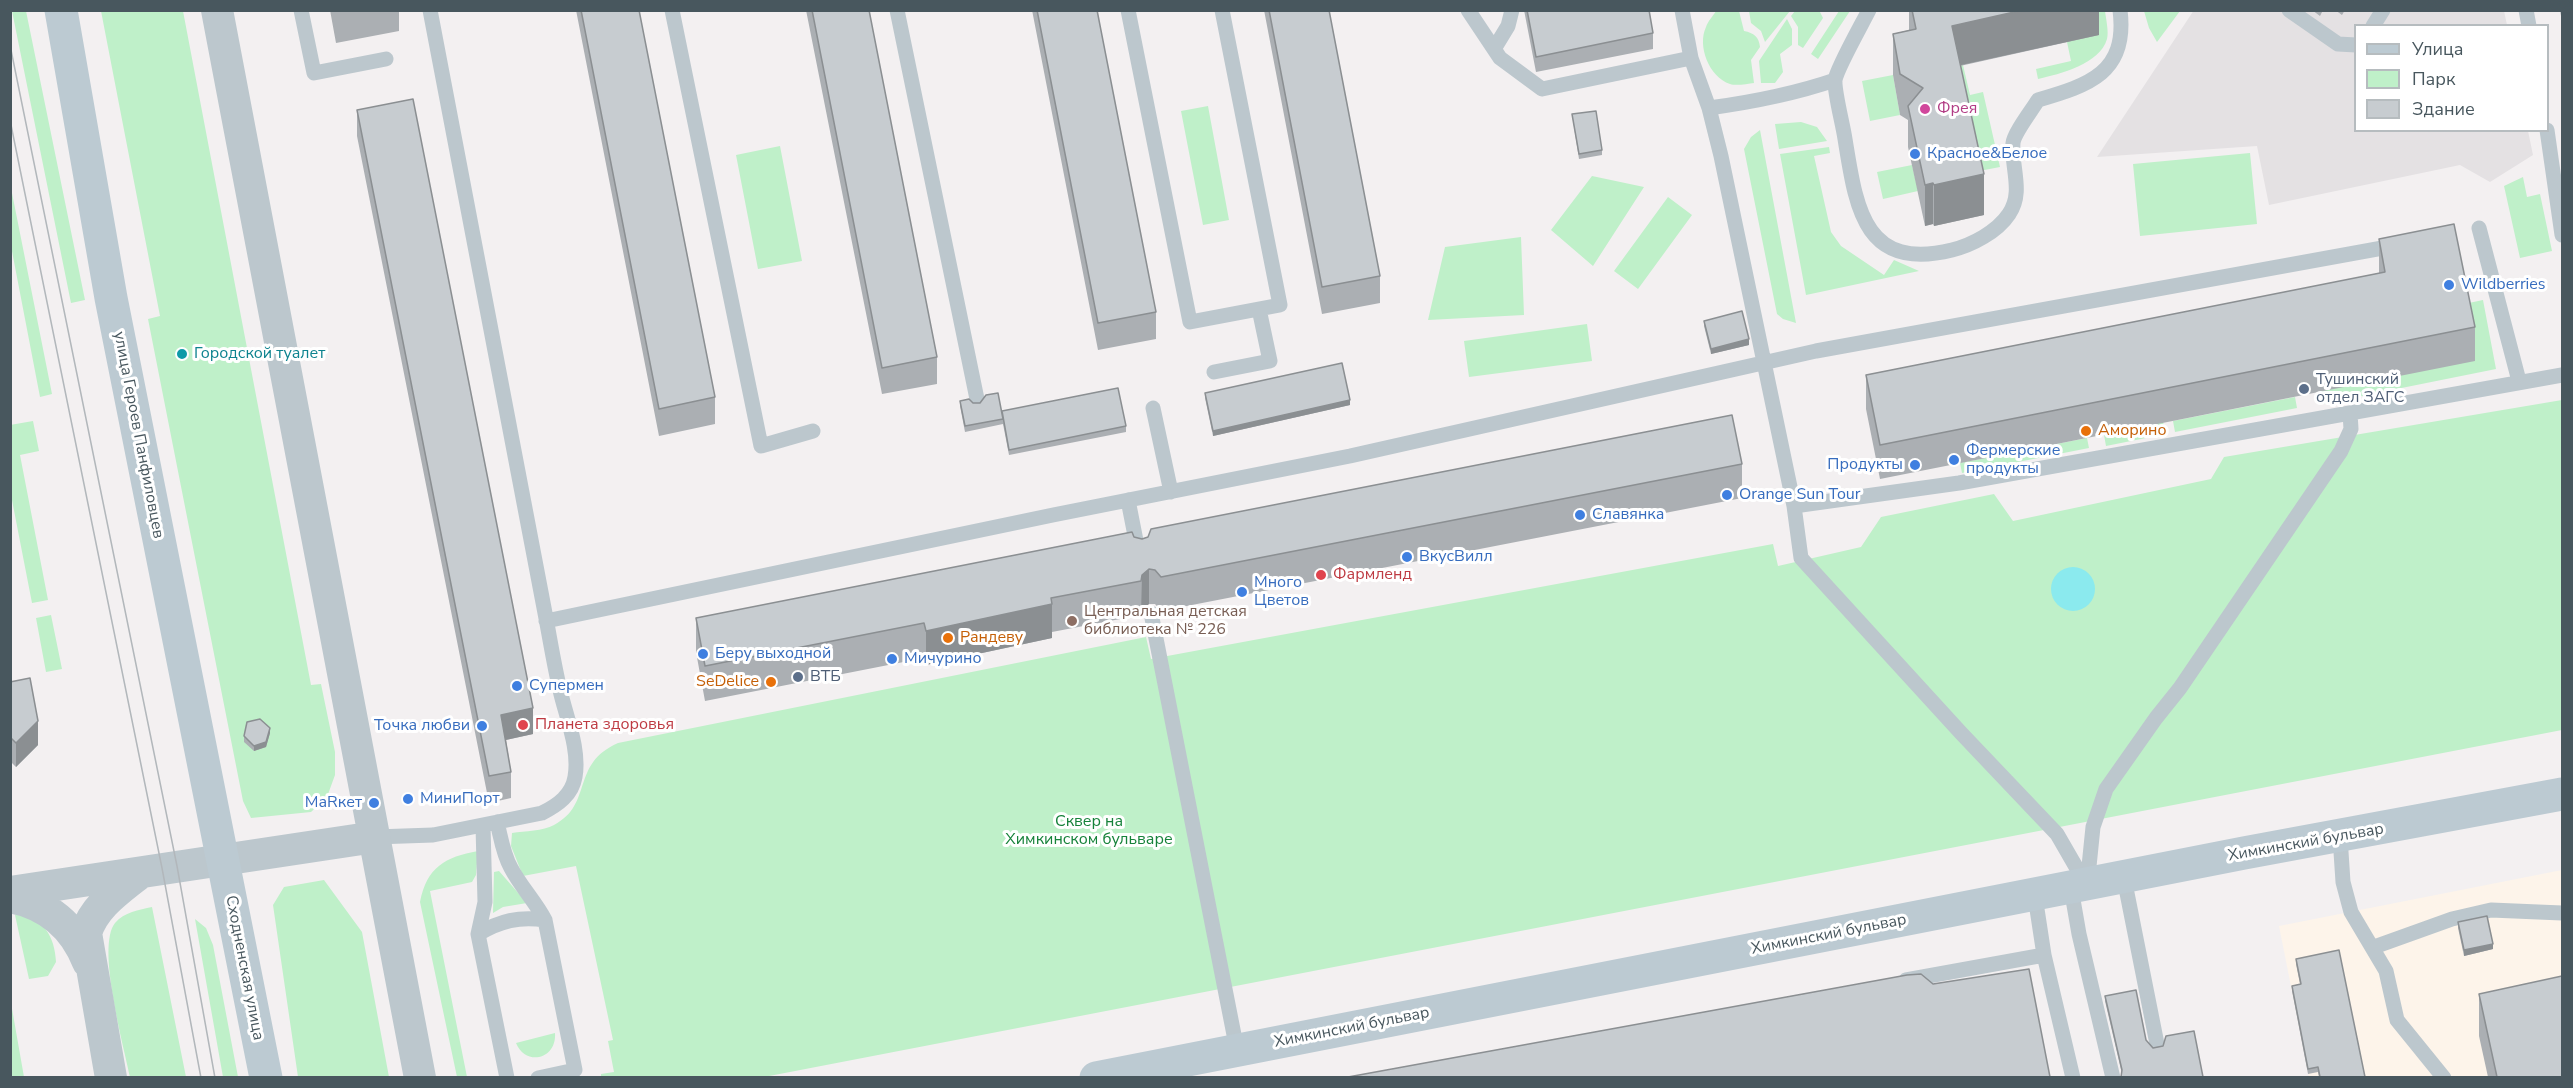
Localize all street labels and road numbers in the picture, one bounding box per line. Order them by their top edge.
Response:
street label: улица Героев Панфиловцев [109,330,167,540]
street label: Химкинский бульвар [2227,820,2385,866]
street label: Сходненская улица [221,894,267,1042]
street label: Химкинский бульвар [1750,911,1908,959]
street label: Химкинский бульвар [1273,1004,1431,1052]

